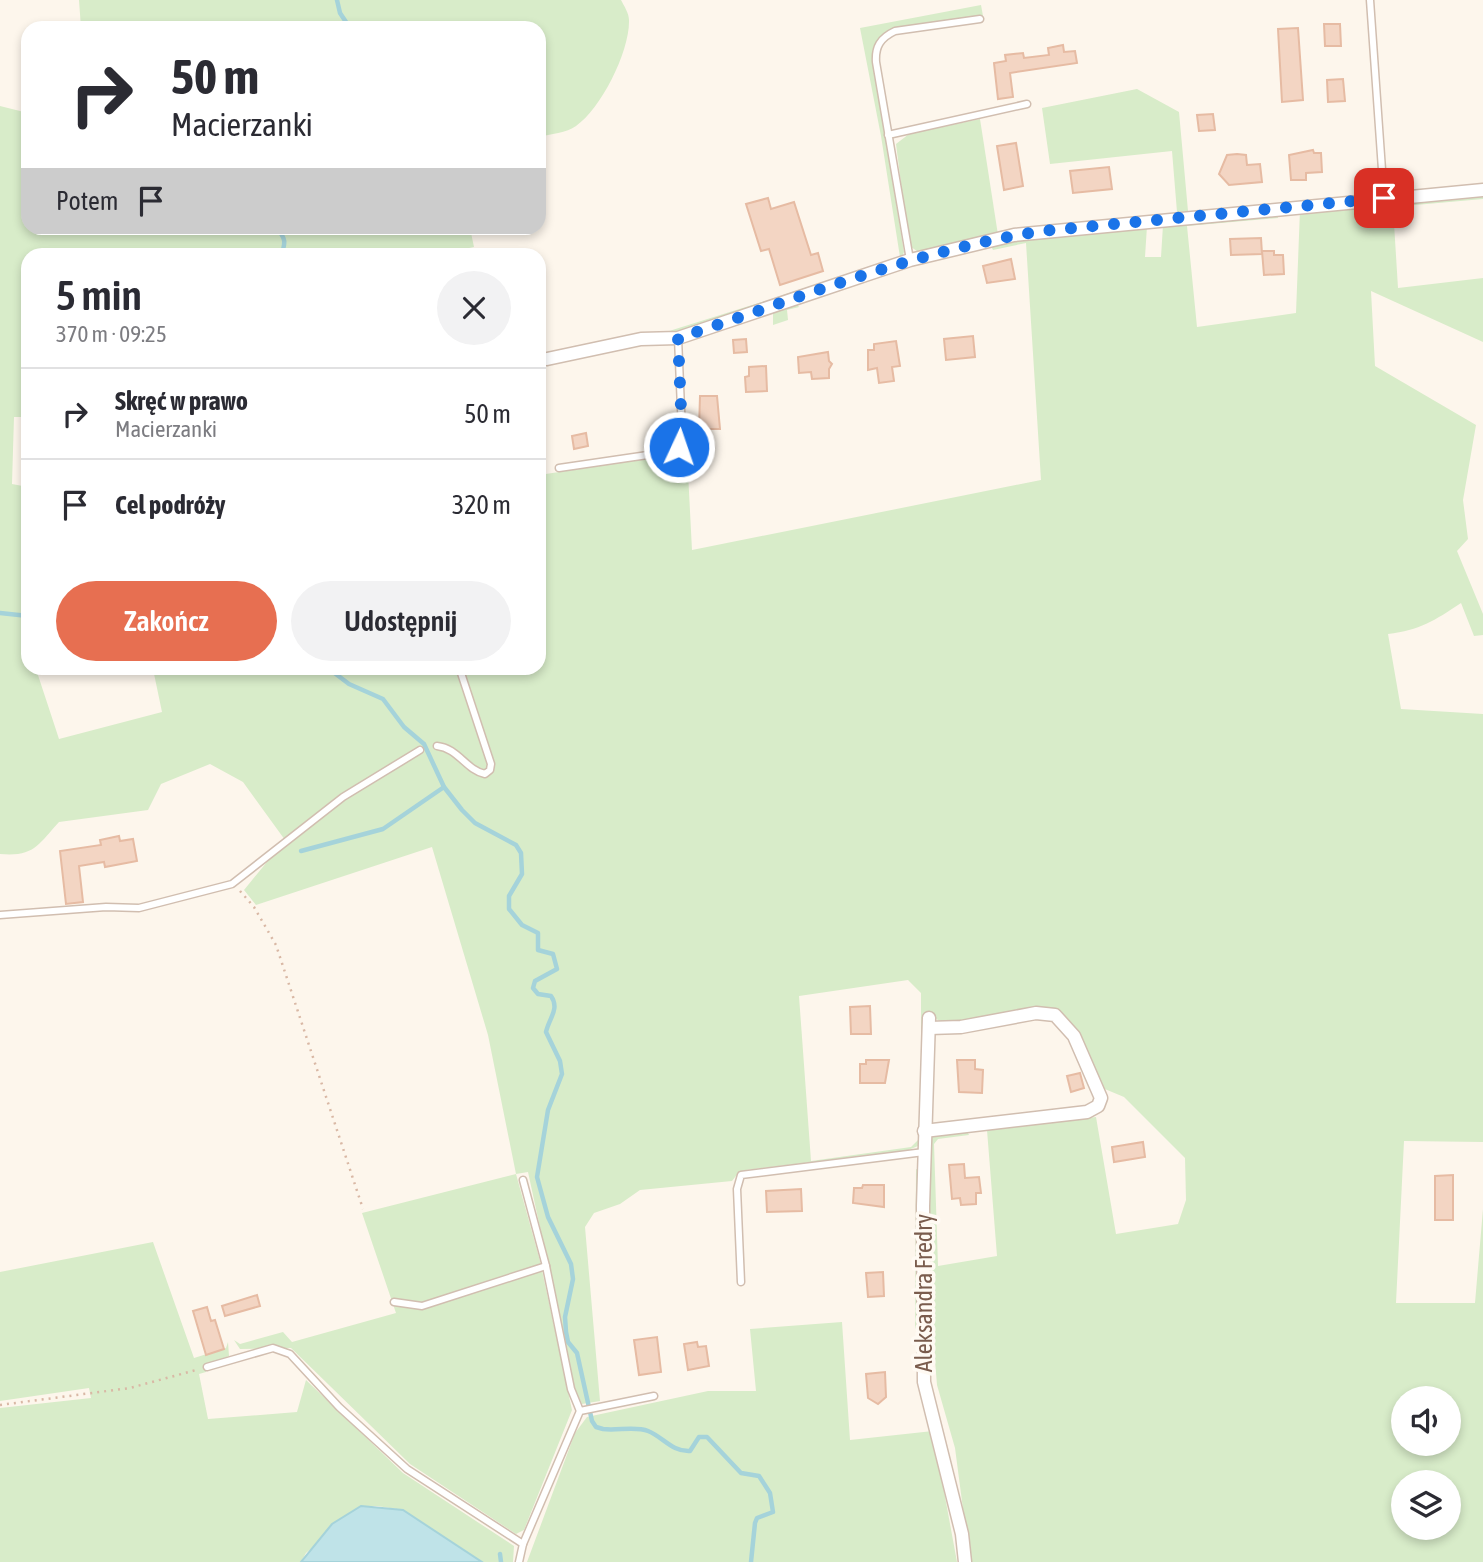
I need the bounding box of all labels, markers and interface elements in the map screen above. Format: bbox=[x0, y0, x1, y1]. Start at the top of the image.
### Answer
text: 50 m bbox=[171, 48, 259, 104]
icon: right bbox=[56, 49, 147, 140]
text: Macierzanki bbox=[171, 106, 313, 143]
pin bbox=[1354, 168, 1414, 228]
icon: arrive bbox=[1365, 179, 1403, 217]
icon: arrive bbox=[132, 182, 170, 220]
text: Potem bbox=[56, 186, 118, 216]
text: 5 min bbox=[56, 271, 142, 319]
button: close bbox=[437, 271, 511, 345]
text: 370 m · 09:25 bbox=[56, 321, 167, 347]
text: Skręć w prawo bbox=[115, 386, 248, 416]
icon: right bbox=[56, 395, 94, 433]
text: 50 m bbox=[464, 399, 511, 429]
position arrow bbox=[642, 410, 716, 484]
text: Macierzanki bbox=[115, 416, 217, 442]
icon: arrive bbox=[56, 486, 94, 524]
text: Cel podróży bbox=[115, 490, 226, 520]
text: 320 m bbox=[452, 490, 511, 520]
button: Zakończ bbox=[56, 581, 277, 661]
button: Udostępnij bbox=[291, 581, 511, 661]
street label: Aleksandra Fredry bbox=[910, 1214, 937, 1372]
map controls bbox=[1391, 1386, 1461, 1540]
button: sound bbox=[1391, 1386, 1461, 1456]
button: layers bbox=[1391, 1470, 1461, 1540]

